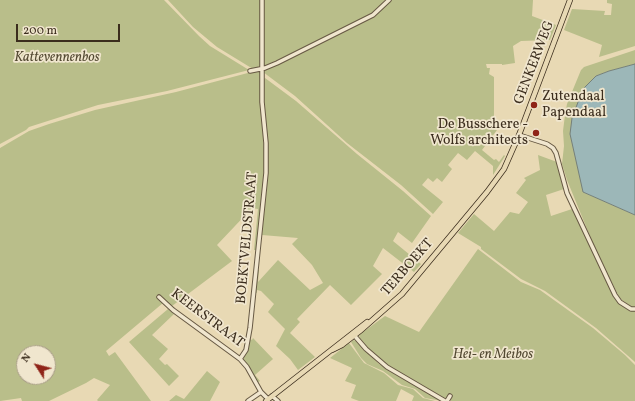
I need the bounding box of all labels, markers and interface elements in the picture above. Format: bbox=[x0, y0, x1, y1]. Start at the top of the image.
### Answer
scale bar bbox=[18, 16, 122, 42]
street label: GENKERWEG bbox=[511, 19, 559, 107]
text: 200 m bbox=[23, 23, 57, 39]
park label: Kattevennenbos bbox=[14, 50, 100, 66]
place label: Zutendaal Papendaal bbox=[542, 89, 606, 122]
marker: Zutendaal Papendaal bbox=[529, 100, 539, 110]
place label: De Busschere - Wolfs architects bbox=[430, 117, 528, 150]
marker: De Busschere - Wolfs architects bbox=[531, 128, 541, 138]
street label: BOEKTVELDSTRAAT bbox=[234, 171, 262, 305]
street label: TERBOEKT bbox=[378, 236, 438, 300]
street label: KEERSTRAAT bbox=[167, 286, 247, 352]
north arrow bbox=[16, 345, 56, 385]
park label: Hei- en Meibos bbox=[453, 347, 533, 363]
text: N bbox=[18, 351, 35, 366]

